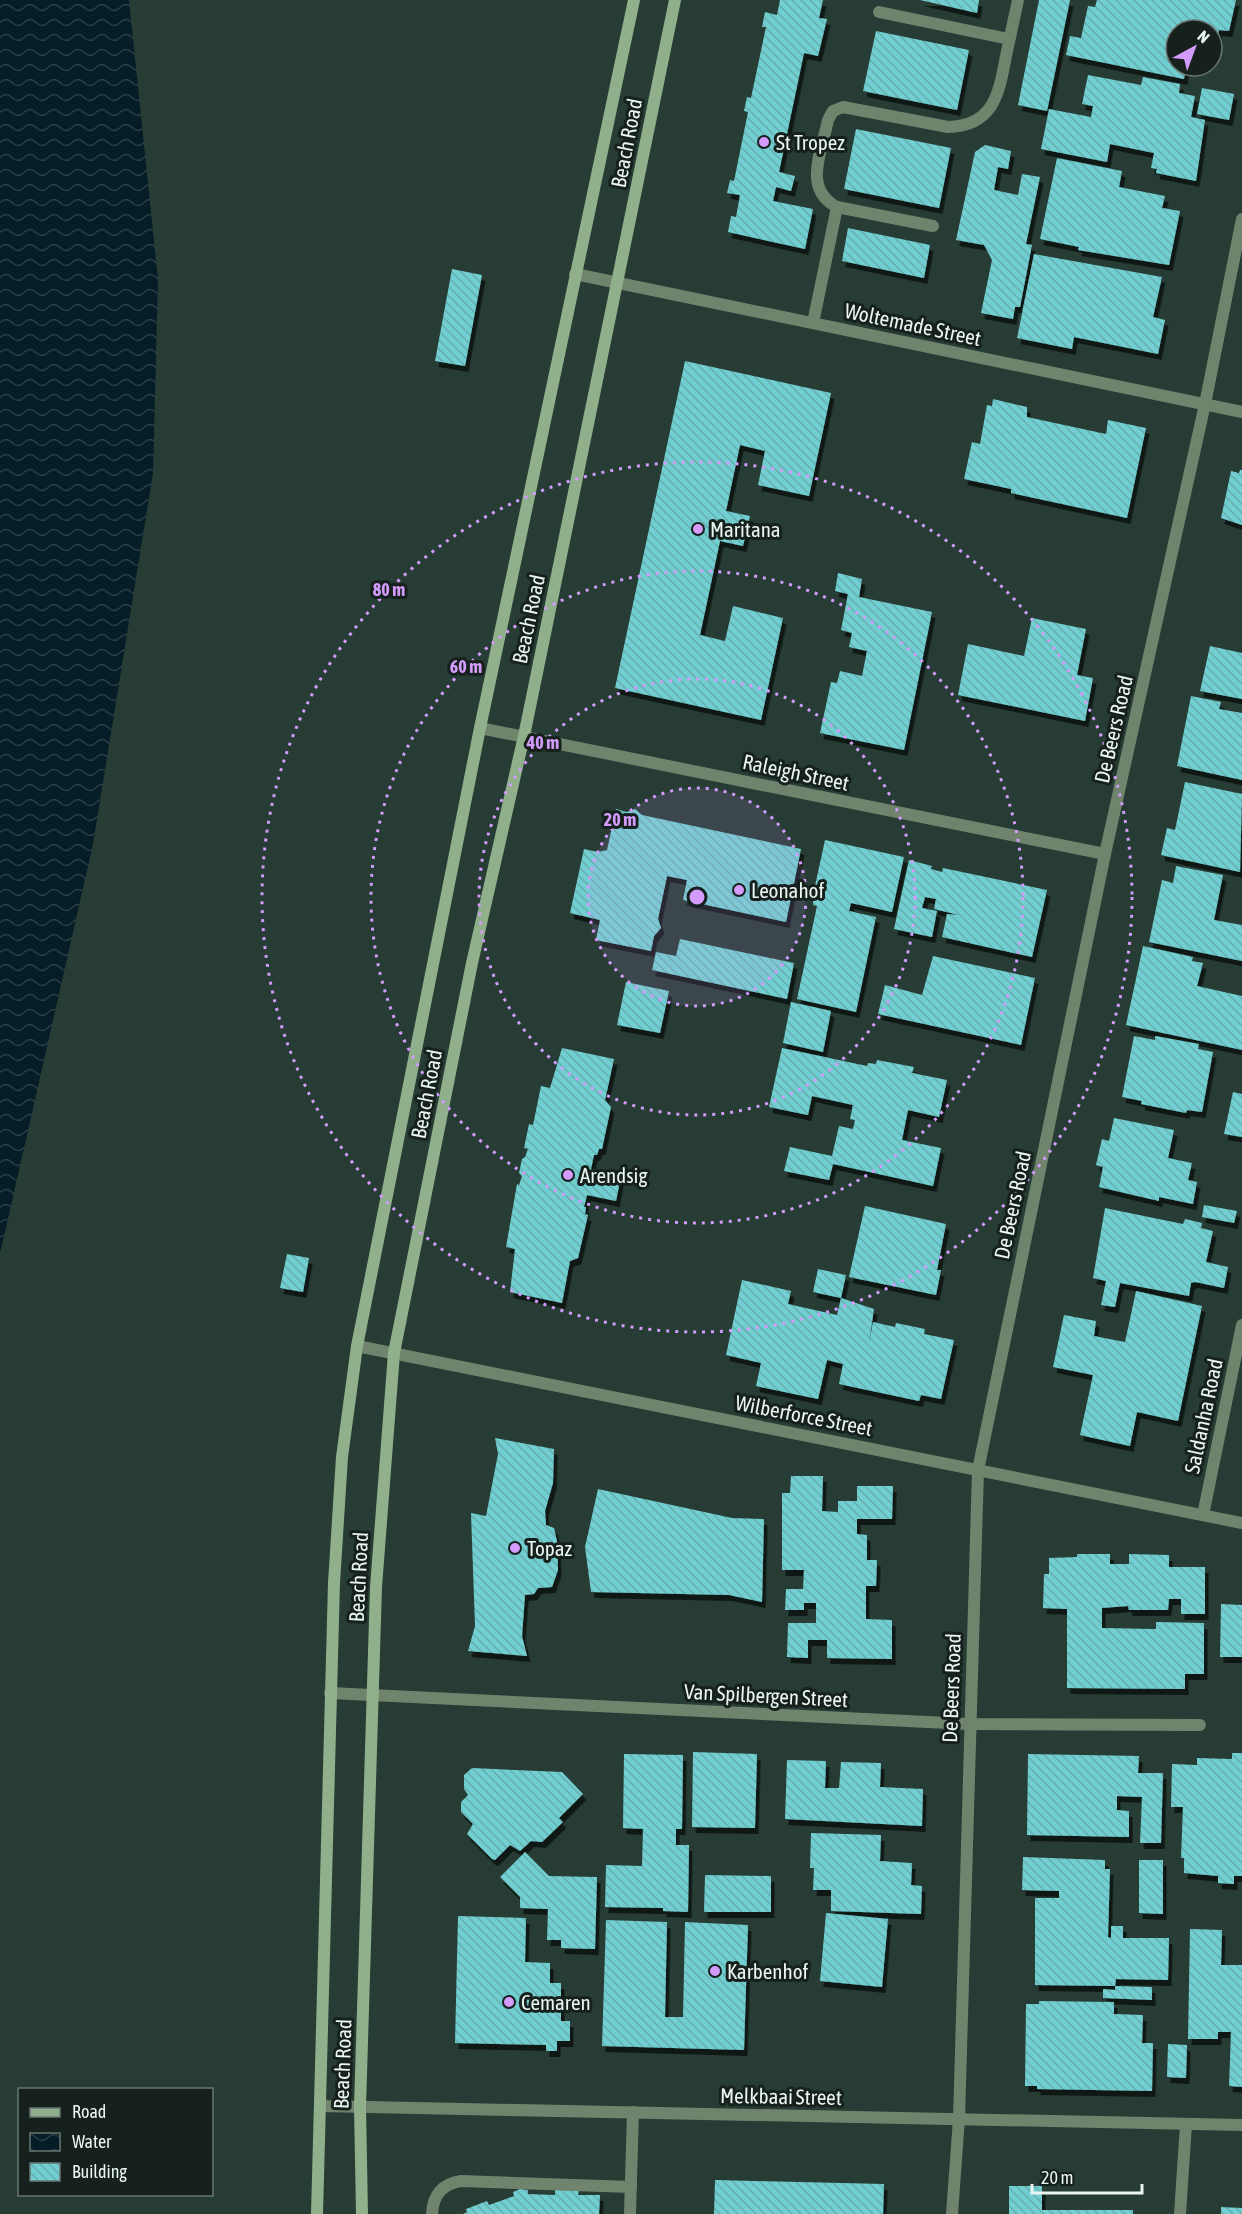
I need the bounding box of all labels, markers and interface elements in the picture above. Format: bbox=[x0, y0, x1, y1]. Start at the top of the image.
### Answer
north arrow bbox=[1164, 18, 1224, 78]
text: N bbox=[1194, 27, 1213, 47]
street label: Beach Road bbox=[606, 96, 646, 190]
place label: St Tropez bbox=[776, 130, 845, 154]
marker: St Tropez bbox=[757, 135, 771, 149]
street label: Woltemade Street bbox=[843, 298, 983, 350]
place label: Maritana bbox=[710, 517, 781, 541]
marker: Maritana bbox=[691, 522, 705, 536]
street label: Beach Road bbox=[507, 572, 549, 666]
text: 80 m bbox=[373, 579, 405, 600]
text: 60 m bbox=[450, 656, 482, 677]
street label: De Beers Road bbox=[1089, 673, 1137, 785]
text: 40 m bbox=[526, 732, 559, 753]
street label: Raleigh Street bbox=[741, 749, 851, 795]
text: 20 m bbox=[604, 809, 636, 830]
place label: Leonahof bbox=[751, 878, 824, 902]
marker: Leonahof bbox=[732, 883, 746, 897]
centre of rings bbox=[687, 887, 707, 907]
street label: Beach Road bbox=[406, 1047, 446, 1141]
street label: De Beers Road bbox=[989, 1149, 1035, 1261]
place label: Arendsig bbox=[580, 1163, 647, 1187]
marker: Arendsig bbox=[561, 1168, 575, 1182]
street label: Saldanha Road bbox=[1179, 1356, 1227, 1476]
street label: Wilberforce Street bbox=[733, 1390, 875, 1440]
street label: Beach Road bbox=[344, 1531, 372, 1623]
place label: Topaz bbox=[527, 1536, 573, 1560]
marker: Topaz bbox=[508, 1541, 522, 1555]
street label: De Beers Road bbox=[937, 1633, 965, 1743]
street label: Van Spilbergen Street bbox=[683, 1679, 849, 1711]
place label: Karbenhof bbox=[727, 1959, 809, 1983]
marker: Karbenhof bbox=[708, 1964, 722, 1978]
place label: Cemaren bbox=[521, 1990, 591, 2014]
marker: Cemaren bbox=[502, 1995, 516, 2009]
street label: Beach Road bbox=[328, 2019, 356, 2109]
street label: Melkbaai Street bbox=[720, 2083, 842, 2109]
legend bbox=[18, 2088, 213, 2196]
text: Road bbox=[72, 2101, 106, 2122]
text: Water bbox=[72, 2131, 112, 2152]
scale bar bbox=[1032, 2157, 1142, 2195]
text: Building bbox=[72, 2161, 127, 2182]
text: 20 m bbox=[1041, 2167, 1073, 2188]

